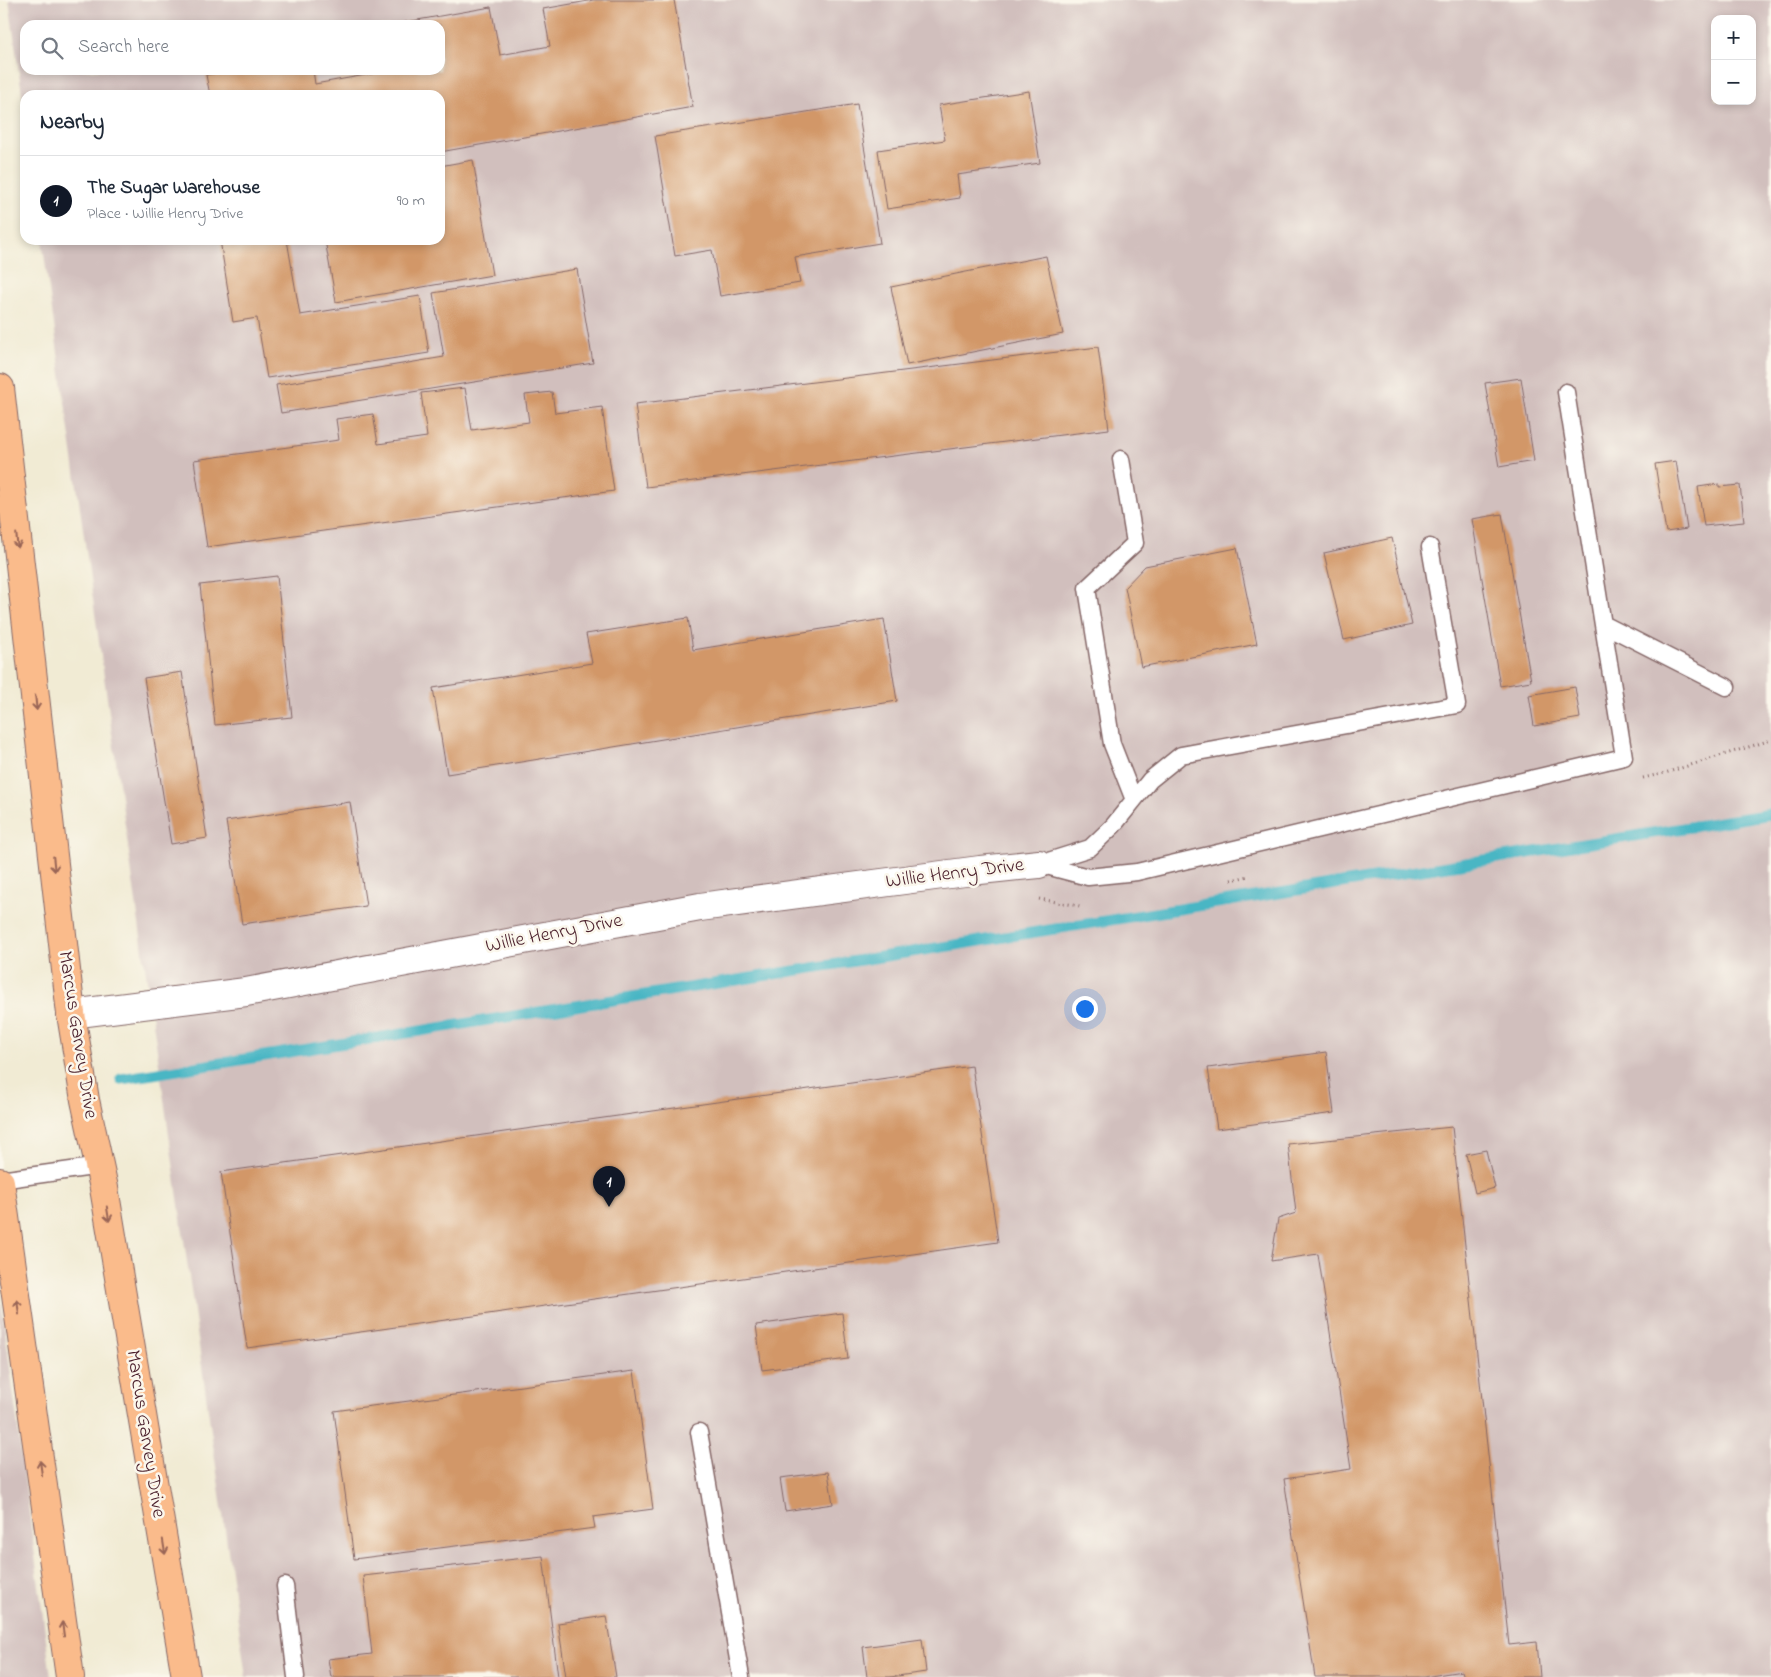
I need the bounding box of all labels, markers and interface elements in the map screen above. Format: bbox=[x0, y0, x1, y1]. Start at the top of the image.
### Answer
map controls bbox=[1711, 15, 1756, 105]
button: + bbox=[1711, 15, 1756, 60]
search box bbox=[20, 20, 445, 75]
icon: search bbox=[38, 34, 66, 62]
text: Search here bbox=[78, 34, 169, 61]
button: − bbox=[1711, 60, 1756, 105]
text: Nearby bbox=[40, 108, 104, 138]
text: The Sugar Warehouse bbox=[87, 175, 260, 202]
text: 1 bbox=[53, 189, 59, 213]
text: 90 m bbox=[397, 189, 425, 213]
text: Place · Willie Henry Drive bbox=[87, 202, 243, 226]
one-way arrow bbox=[12, 533, 22, 549]
one-way arrow bbox=[31, 694, 41, 710]
street label: Willie Henry Drive bbox=[884, 851, 1026, 897]
one-way arrow bbox=[49, 856, 59, 872]
street label: Willie Henry Drive bbox=[483, 907, 625, 961]
street label: Marcus Garvey Drive bbox=[49, 949, 105, 1121]
your location bbox=[1072, 996, 1098, 1022]
pin: 1 bbox=[593, 1166, 625, 1207]
one-way arrow bbox=[104, 1206, 114, 1222]
one-way arrow bbox=[13, 1299, 23, 1315]
street label: Marcus Garvey Drive bbox=[117, 1348, 173, 1520]
one-way arrow bbox=[35, 1460, 45, 1476]
one-way arrow bbox=[159, 1539, 169, 1555]
one-way arrow bbox=[58, 1621, 68, 1637]

